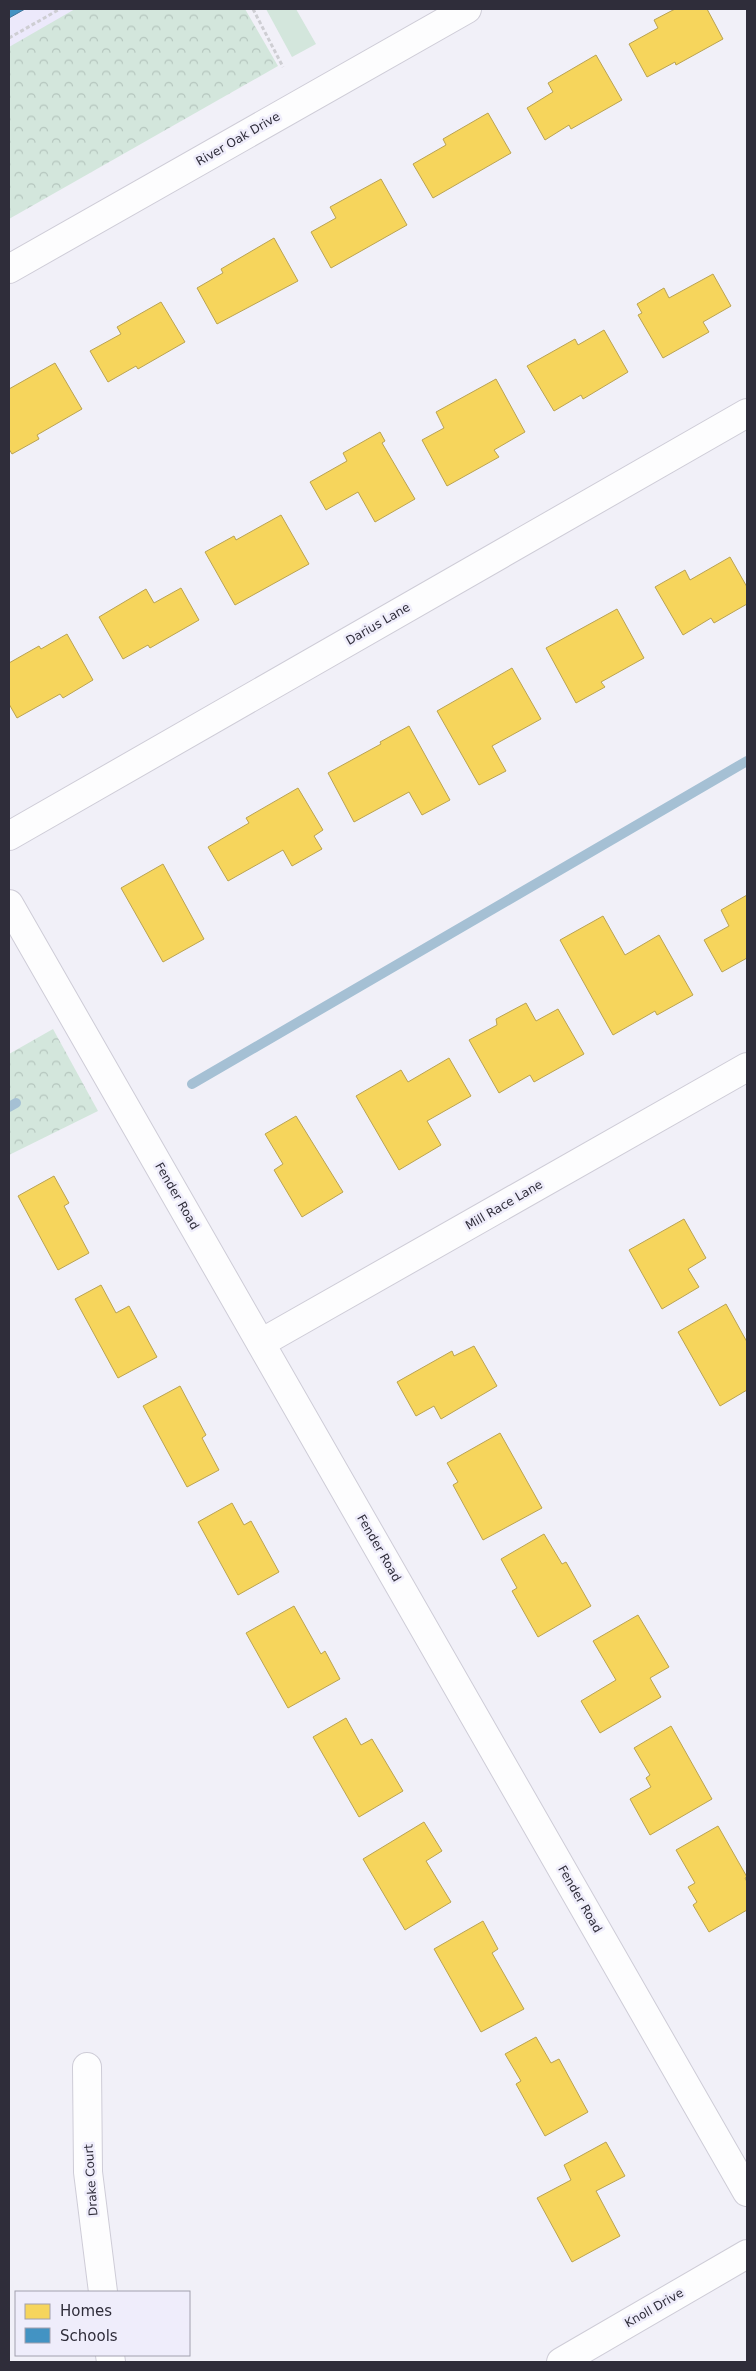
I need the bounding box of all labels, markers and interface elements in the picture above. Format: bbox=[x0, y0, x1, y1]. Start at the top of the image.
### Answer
street label: River Oak Drive bbox=[194, 109, 282, 169]
street label: Darius Lane bbox=[344, 600, 412, 648]
street label: Fender Road bbox=[152, 1160, 202, 1232]
street label: Mill Race Lane bbox=[463, 1177, 545, 1233]
street label: Fender Road bbox=[354, 1512, 404, 1584]
street label: Fender Road bbox=[555, 1863, 605, 1935]
street label: Drake Court bbox=[81, 2143, 101, 2217]
street label: Knoll Drive bbox=[622, 2286, 686, 2330]
legend bbox=[15, 2291, 190, 2356]
text: Homes bbox=[60, 2302, 112, 2320]
text: Schools bbox=[60, 2327, 118, 2345]

